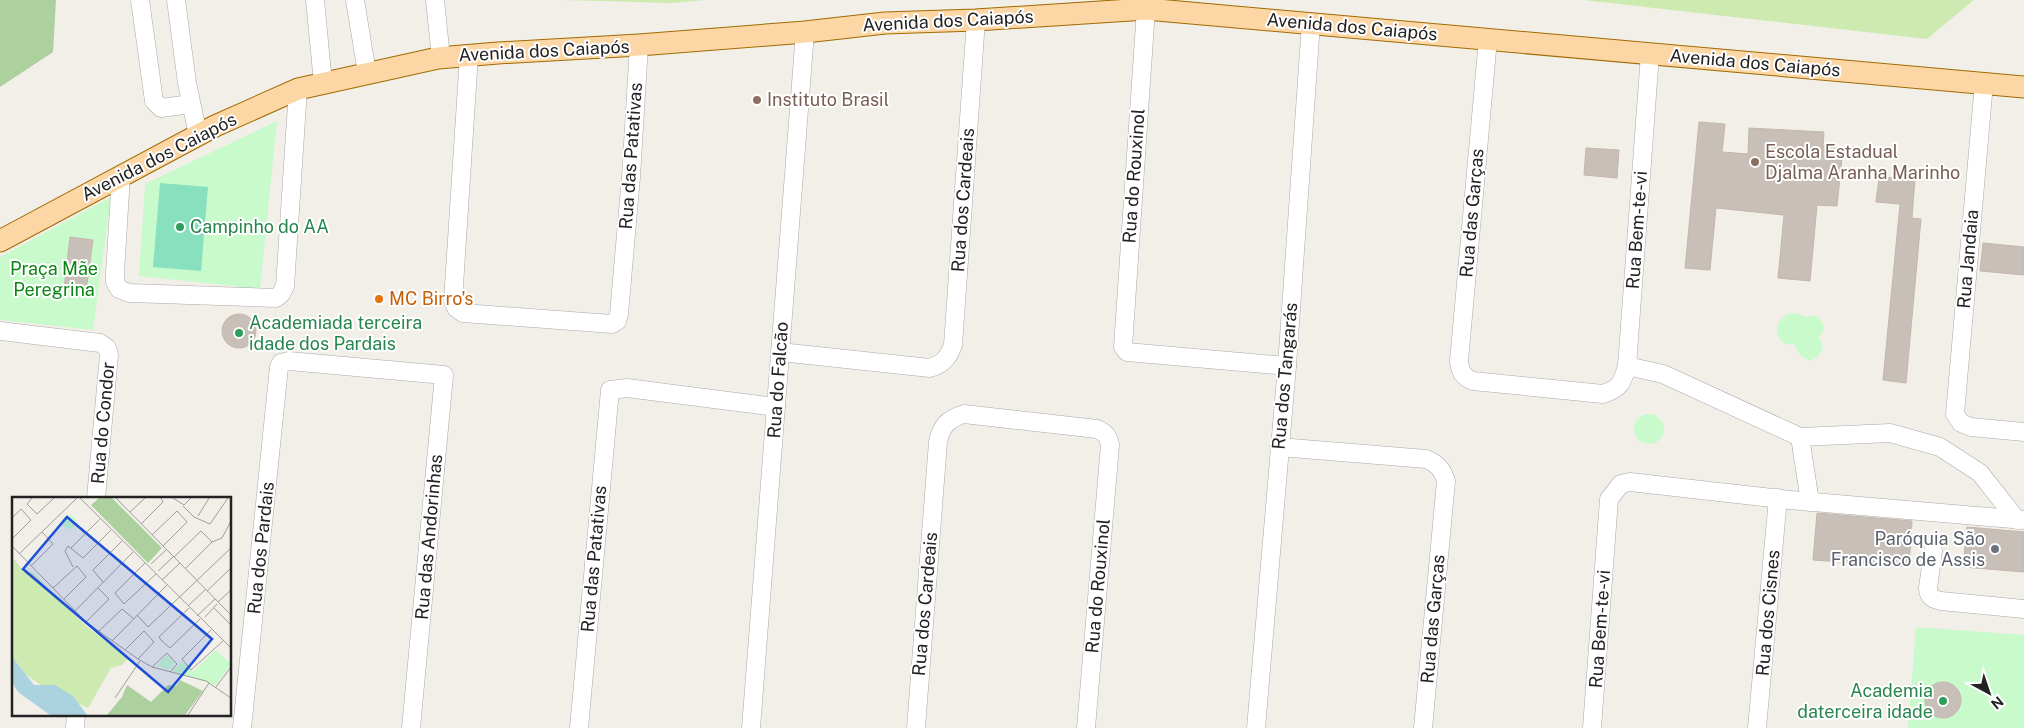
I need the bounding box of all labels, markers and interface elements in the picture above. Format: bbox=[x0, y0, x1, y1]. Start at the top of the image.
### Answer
street label: Avenida dos Caiapós bbox=[862, 6, 1034, 35]
street label: Avenida dos Caiapós bbox=[1266, 9, 1438, 44]
street label: Avenida dos Caiapós bbox=[458, 36, 630, 65]
street label: Avenida dos Caiapós bbox=[1669, 45, 1841, 80]
street label: Rua das Patativas bbox=[615, 82, 646, 230]
place label: Instituto Brasil bbox=[767, 89, 889, 110]
marker: Instituto Brasil bbox=[751, 94, 763, 106]
street label: Avenida dos Caiapós bbox=[78, 108, 240, 205]
street label: Rua do Rouxinol bbox=[1118, 108, 1149, 244]
street label: Rua dos Cardeais bbox=[947, 127, 978, 273]
place label: Escola Estadual Djalma Aranha Marinho bbox=[1765, 141, 1960, 183]
street label: Rua das Garças bbox=[1455, 148, 1488, 278]
marker: Escola Estadual Djalma Aranha Marinho bbox=[1749, 156, 1761, 168]
street label: Rua Bem-te-vi bbox=[1622, 170, 1651, 290]
street label: Rua Jandaia bbox=[1953, 209, 1982, 309]
place label: Campinho do AA bbox=[190, 216, 329, 237]
marker: Campinho do AA bbox=[174, 221, 186, 233]
park label: Praça Mãe Peregrina bbox=[10, 258, 98, 300]
place label: MC Birro's bbox=[389, 288, 473, 309]
marker: MC Birro's bbox=[373, 293, 385, 305]
street label: Rua dos Tangarás bbox=[1268, 302, 1301, 450]
place label: Academiada terceira idade dos Pardais bbox=[249, 312, 422, 354]
street label: Rua do Falcão bbox=[763, 321, 792, 439]
marker: Academiada terceira idade dos Pardais bbox=[233, 327, 245, 339]
street label: Rua do Condor bbox=[87, 361, 118, 485]
street label: Rua das Andorinhas bbox=[411, 453, 446, 621]
street label: Rua dos Pardais bbox=[243, 481, 278, 615]
street label: Rua das Patativas bbox=[577, 485, 610, 633]
inset map bbox=[12, 497, 231, 716]
street label: Rua do Rouxinol bbox=[1081, 518, 1114, 654]
place label: Paróquia São Francisco de Assis bbox=[1831, 528, 1985, 570]
street label: Rua dos Cardeais bbox=[908, 531, 941, 677]
marker: Paróquia São Francisco de Assis bbox=[1989, 543, 2001, 555]
street label: Rua dos Cisnes bbox=[1752, 549, 1783, 677]
street label: Rua das Garças bbox=[1416, 554, 1449, 684]
street label: Rua Bem-te-vi bbox=[1585, 569, 1614, 689]
north arrow bbox=[1964, 668, 2014, 718]
place label: Academia daterceira idade bbox=[1797, 680, 1933, 722]
text: N bbox=[1988, 693, 2007, 713]
marker: Academia daterceira idade bbox=[1937, 695, 1949, 707]

